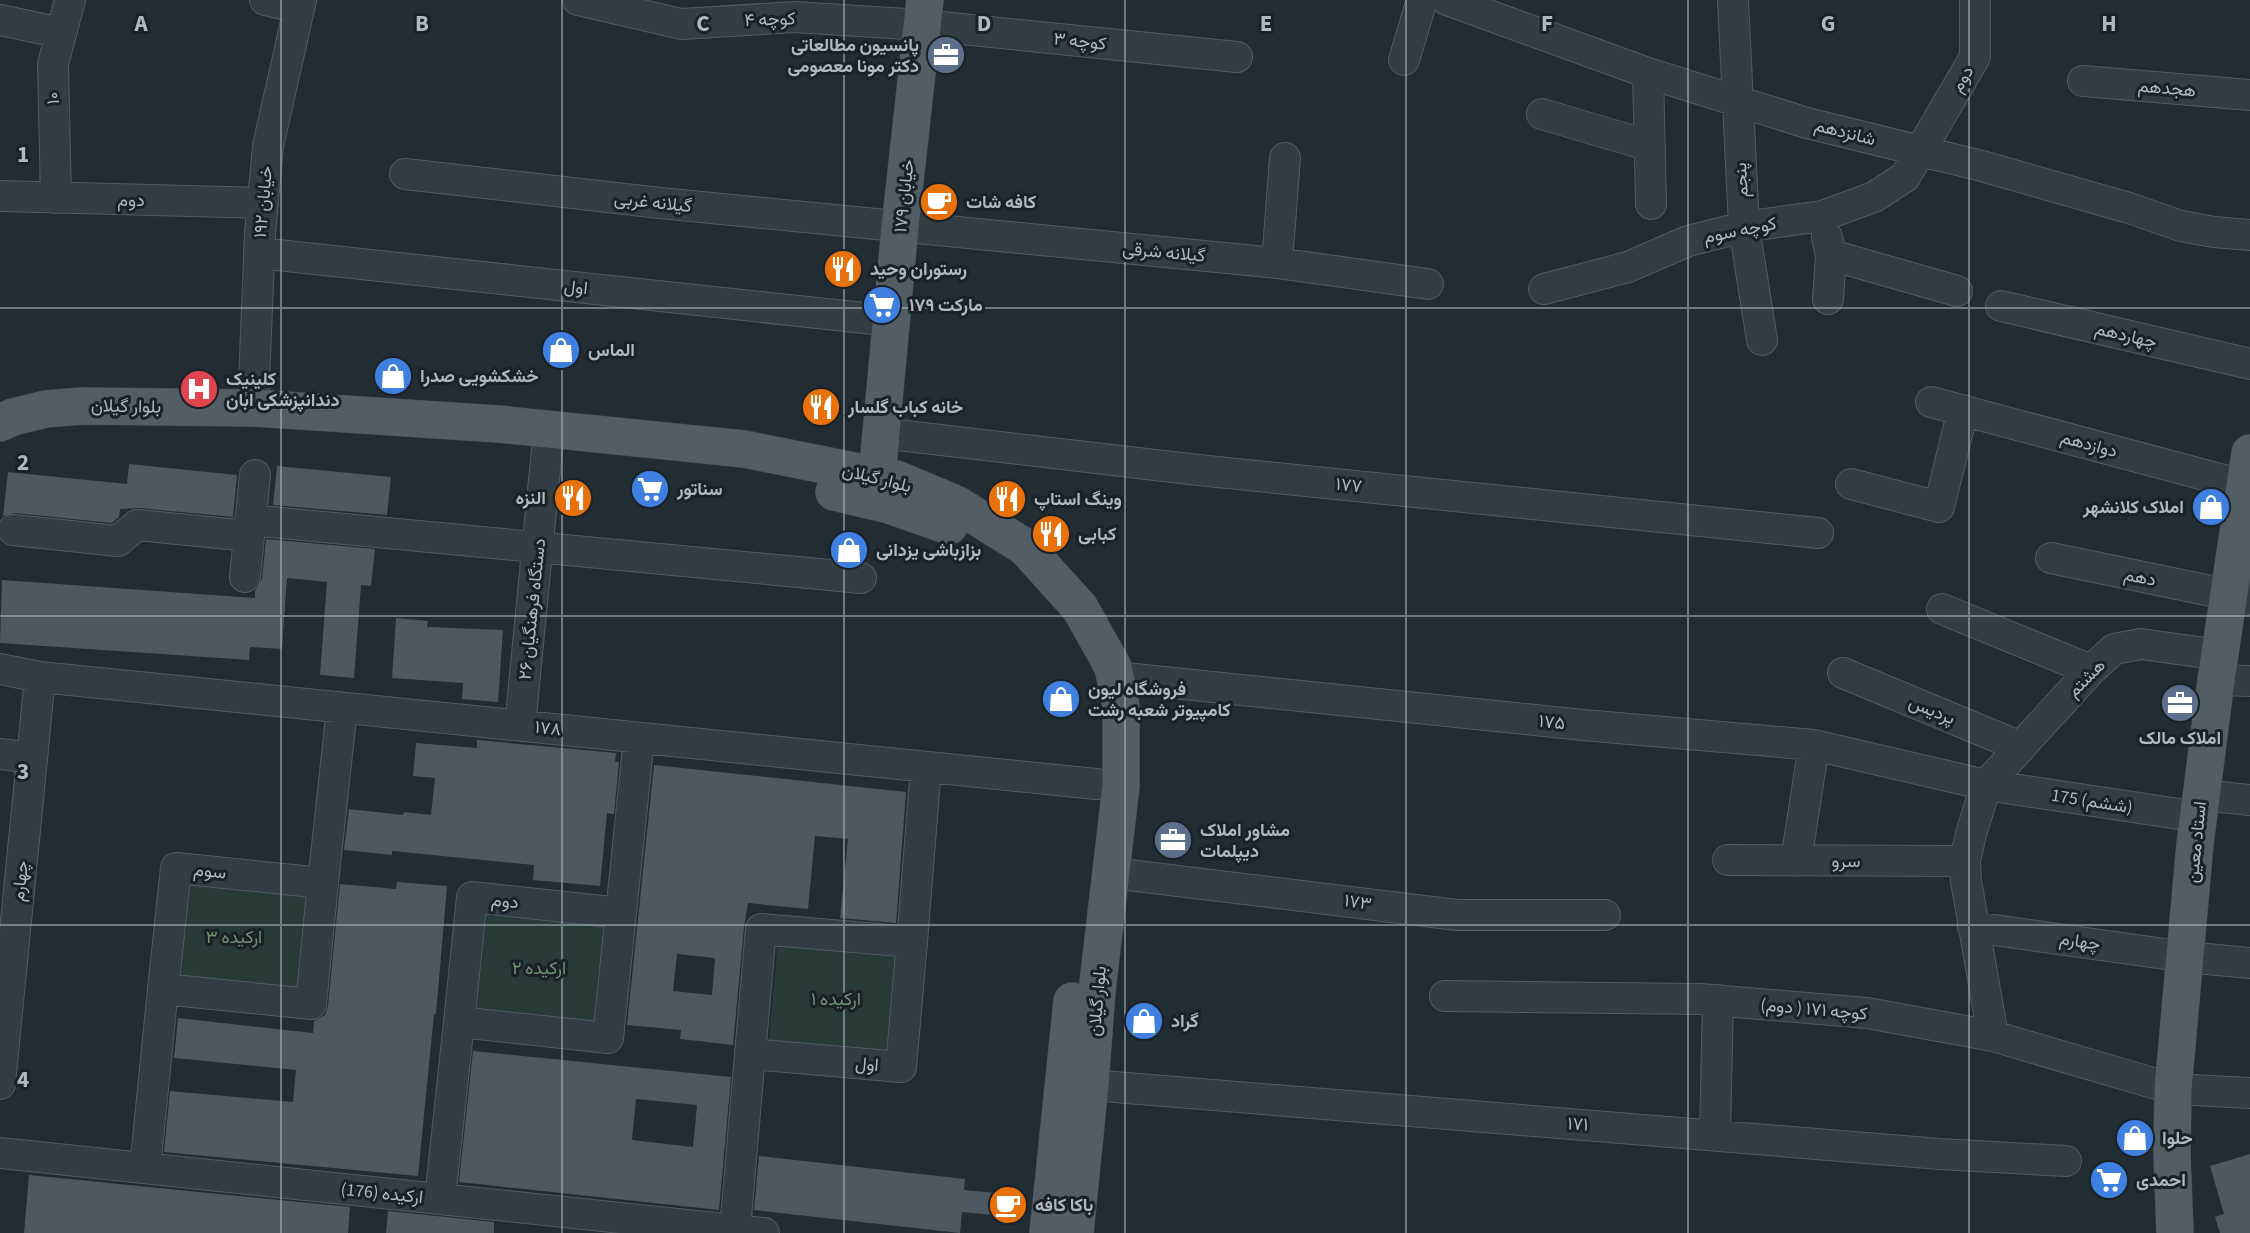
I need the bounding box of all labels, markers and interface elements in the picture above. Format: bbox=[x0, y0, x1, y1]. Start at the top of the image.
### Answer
street label: کوچه ۴ bbox=[744, 6, 796, 33]
text: A bbox=[133, 7, 148, 40]
text: B bbox=[415, 7, 429, 40]
text: C bbox=[696, 7, 710, 40]
text: D bbox=[977, 7, 991, 40]
text: E bbox=[1260, 7, 1272, 40]
text: F bbox=[1541, 7, 1553, 40]
text: G bbox=[1821, 7, 1835, 40]
text: H bbox=[2101, 7, 2117, 40]
street label: کوچه ۳ bbox=[1052, 26, 1108, 57]
place label: پانسیون مطالعاتی دکتر مونا معصومی bbox=[787, 33, 919, 79]
office icon: پانسیون مطالعاتی دکتر مونا معصومی bbox=[925, 34, 967, 76]
street label: دوم bbox=[1945, 61, 1980, 97]
street label: هجدهم bbox=[2137, 74, 2197, 103]
street label: ۱۰ bbox=[41, 92, 66, 104]
street label: شانزدهم bbox=[1812, 113, 1878, 152]
text: 1 bbox=[17, 138, 29, 171]
street label: خیابان ۱۷۹ bbox=[888, 158, 921, 234]
street label: پنجم bbox=[1728, 162, 1755, 198]
street label: خیابان ۱۹۲ bbox=[248, 165, 279, 239]
cafe icon: کافه شات bbox=[918, 181, 960, 223]
street label: گیلانه غربی bbox=[613, 186, 693, 219]
street label: دوم bbox=[117, 188, 145, 213]
place label: کافه شات bbox=[966, 190, 1036, 215]
street label: کوچه سوم bbox=[1701, 211, 1779, 250]
street label: گیلانه شرقی bbox=[1121, 236, 1207, 269]
restaurant icon: رستوران وحید bbox=[822, 248, 864, 290]
place label: رستوران وحید bbox=[870, 257, 967, 282]
street label: اول bbox=[563, 274, 589, 301]
supermarket icon: ۱۷۹ مارکت bbox=[861, 284, 903, 326]
place label: ۱۷۹ مارکت bbox=[909, 293, 983, 318]
street label: چهاردهم bbox=[2092, 316, 2159, 355]
shop icon: الماس bbox=[540, 329, 582, 371]
place label: الماس bbox=[588, 338, 635, 363]
shop icon: خشکشویی صدرا bbox=[372, 355, 414, 397]
place label: خشکشویی صدرا bbox=[420, 364, 539, 389]
place label: کلینیک دندانپزشکی ابان bbox=[226, 367, 340, 413]
hospital icon: کلینیک دندانپزشکی ابان bbox=[178, 368, 220, 410]
restaurant icon: خانه کباب گلسار bbox=[800, 386, 842, 428]
street label: بلوار گیلان bbox=[91, 393, 161, 420]
place label: خانه کباب گلسار bbox=[847, 395, 963, 420]
street label: دوازدهم bbox=[2058, 425, 2120, 464]
text: 2 bbox=[17, 446, 29, 479]
street label: بلوار گیلان bbox=[840, 458, 914, 499]
supermarket icon: سناتور bbox=[629, 468, 671, 510]
street label: ۱۷۷ bbox=[1335, 472, 1363, 499]
restaurant icon: النزه bbox=[552, 477, 594, 519]
place label: سناتور bbox=[676, 477, 723, 502]
restaurant icon: وینگ استاپ bbox=[986, 478, 1028, 520]
place label: النزه bbox=[515, 486, 546, 511]
shop icon: املاک کلانشهر bbox=[2190, 486, 2232, 528]
place label: وینگ استاپ bbox=[1034, 487, 1122, 512]
place label: املاک کلانشهر bbox=[2082, 495, 2184, 520]
restaurant icon: کبابی bbox=[1030, 513, 1072, 555]
place label: کبابی bbox=[1078, 522, 1116, 547]
shop icon: بزازباشی یزدانی bbox=[828, 529, 870, 571]
street label: ۲۶ دستگاه فرهنگیان bbox=[513, 537, 552, 681]
place label: بزازباشی یزدانی bbox=[876, 538, 981, 563]
street label: دهم bbox=[2122, 562, 2158, 593]
street label: هشتم bbox=[2061, 653, 2111, 703]
place label: فروشگاه لیون کامپیوتر شعبه رشت bbox=[1088, 677, 1231, 723]
shop icon: فروشگاه لیون کامپیوتر شعبه رشت bbox=[1040, 678, 1082, 720]
office icon: املاک مالک bbox=[2159, 682, 2201, 724]
street label: پردیس bbox=[1905, 690, 1959, 731]
street label: ۱۷۵ bbox=[1538, 709, 1566, 736]
street label: ۱۷۸ bbox=[534, 715, 562, 742]
place label: املاک مالک bbox=[2139, 726, 2221, 751]
text: 3 bbox=[17, 755, 29, 788]
street label: 175 (ششم) bbox=[2049, 783, 2134, 820]
street label: استاد معین bbox=[2180, 800, 2213, 884]
place label: مشاور املاک دیپلمات bbox=[1200, 818, 1290, 864]
office icon: مشاور املاک دیپلمات bbox=[1152, 819, 1194, 861]
street label: سرو bbox=[1832, 849, 1860, 874]
street label: سوم bbox=[192, 857, 228, 886]
street label: چهارم bbox=[6, 859, 35, 903]
street label: دوم bbox=[490, 888, 520, 915]
street label: ۱۷۳ bbox=[1342, 888, 1373, 917]
park label: ارکیده ۳ bbox=[206, 925, 262, 950]
street label: چهارم bbox=[2058, 926, 2102, 957]
park label: ارکیده ۲ bbox=[512, 956, 566, 981]
street label: بلوار گیلان bbox=[1082, 965, 1113, 1037]
park label: ارکیده ۱ bbox=[811, 987, 861, 1012]
street label: کوچه ۱۷۱ ( دوم) bbox=[1759, 992, 1869, 1027]
shop icon: گراد bbox=[1123, 1000, 1165, 1042]
place label: گراد bbox=[1171, 1009, 1199, 1034]
street label: اول bbox=[854, 1051, 880, 1078]
text: 4 bbox=[17, 1063, 29, 1096]
street label: ۱۷۱ bbox=[1567, 1111, 1589, 1138]
shop icon: حلوا bbox=[2114, 1117, 2156, 1159]
place label: حلوا bbox=[2162, 1126, 2193, 1151]
supermarket icon: احمدی bbox=[2088, 1159, 2130, 1201]
place label: احمدی bbox=[2136, 1168, 2186, 1193]
street label: ارکیده (176) bbox=[340, 1177, 424, 1210]
cafe icon: باکا کافه bbox=[987, 1184, 1029, 1226]
place label: باکا کافه bbox=[1035, 1193, 1093, 1218]

